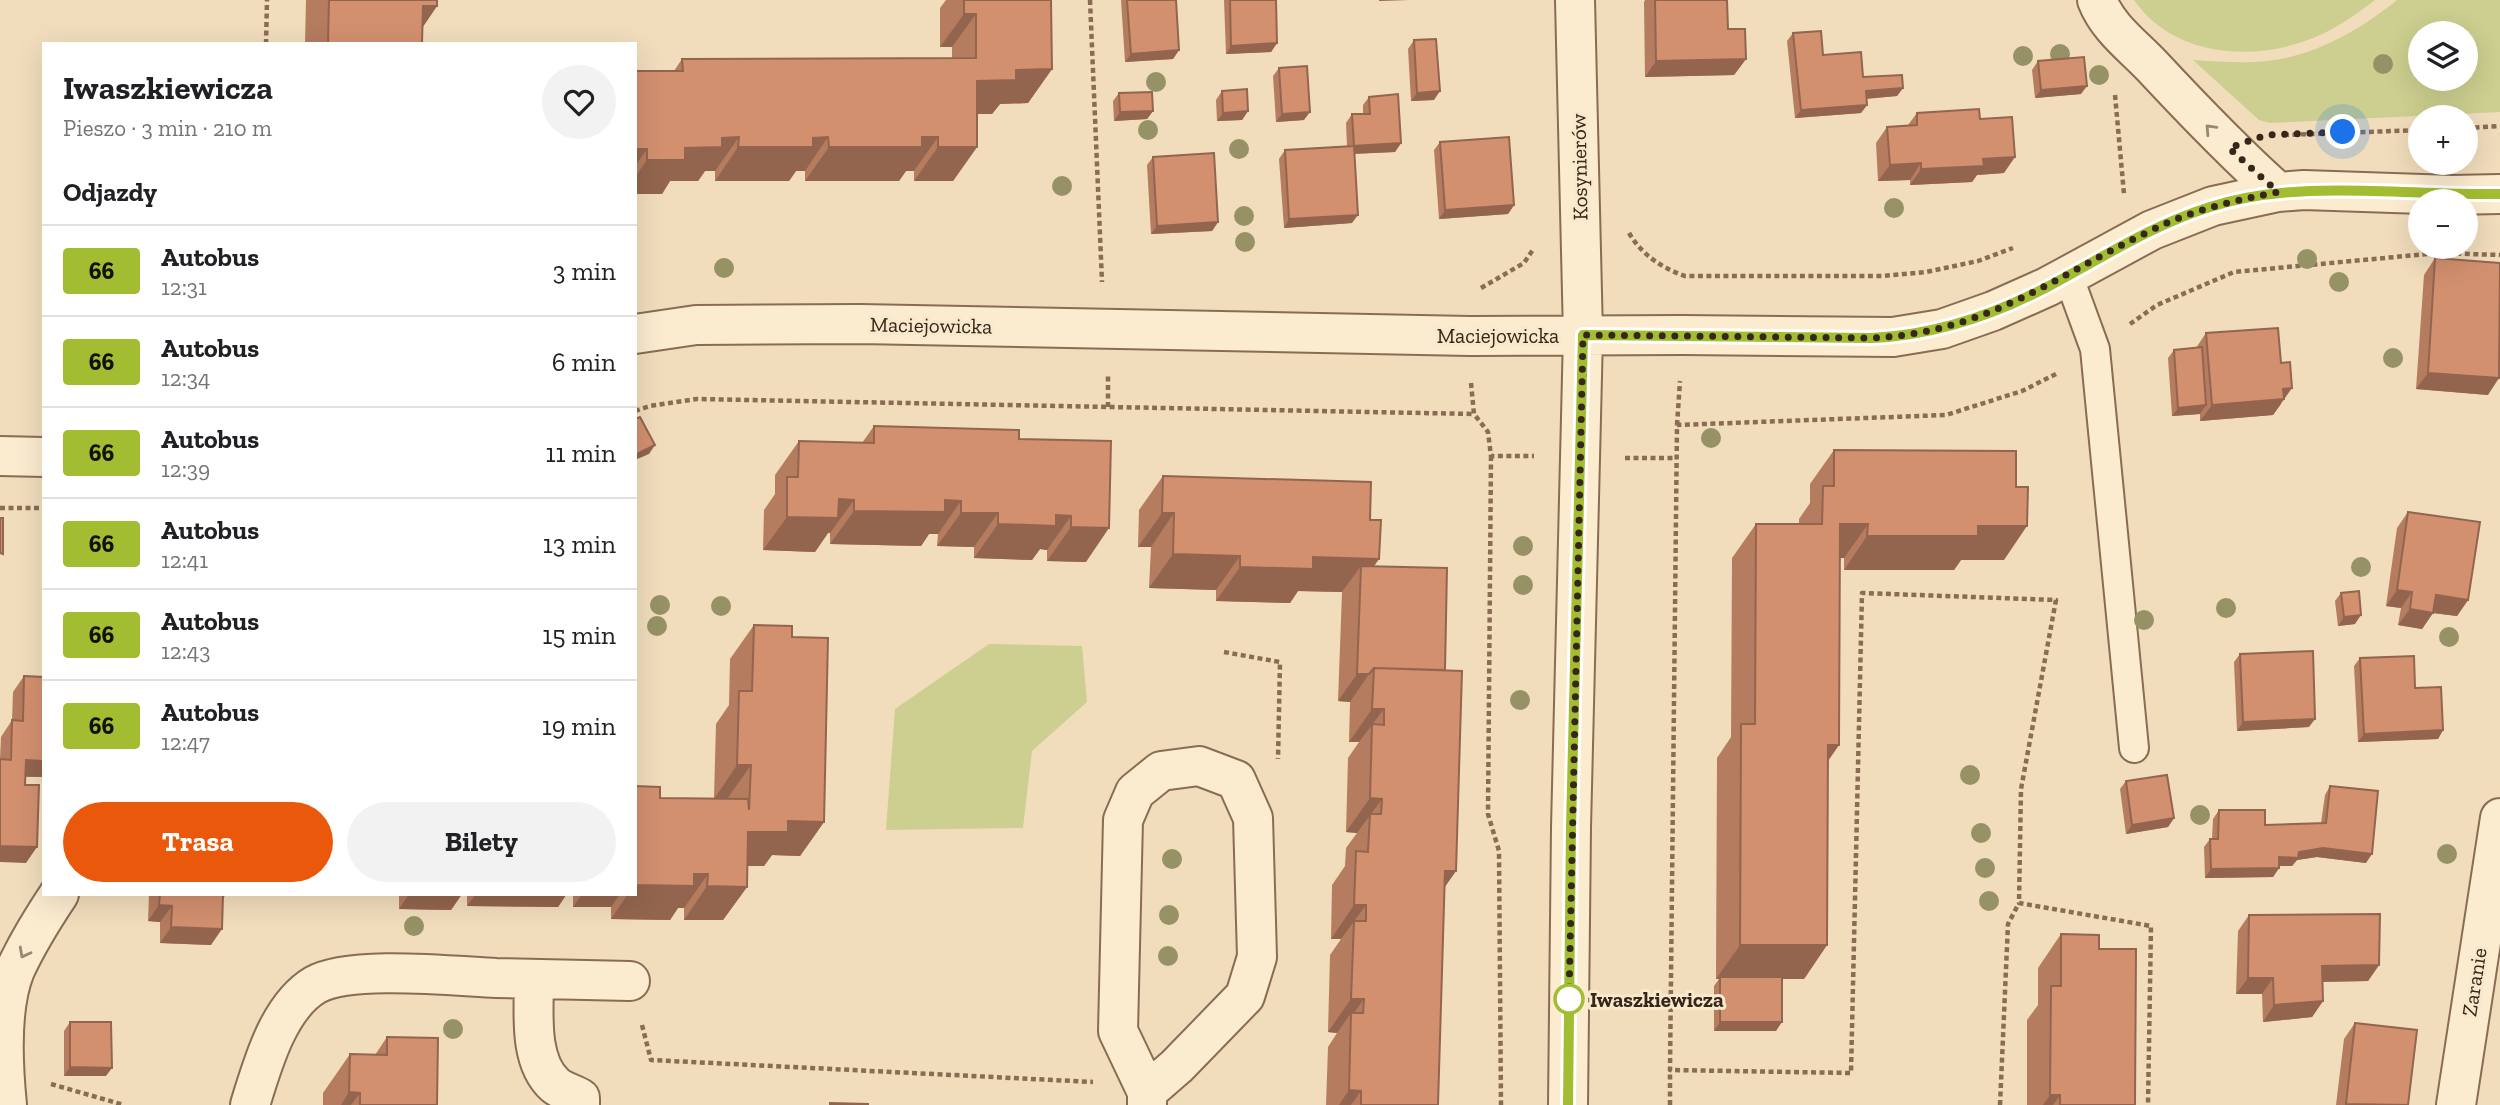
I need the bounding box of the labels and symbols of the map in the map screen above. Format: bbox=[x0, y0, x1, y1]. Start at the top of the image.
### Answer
street label: Kosynierów bbox=[1566, 113, 1592, 221]
your location bbox=[2325, 114, 2360, 149]
one-way arrow bbox=[2206, 124, 2219, 137]
street label: Maciejowicka bbox=[870, 311, 992, 340]
street label: Maciejowicka bbox=[1437, 323, 1559, 349]
one-way arrow bbox=[19, 946, 33, 958]
street label: Zaranie bbox=[2456, 946, 2492, 1018]
marker: Iwaszkiewicza bbox=[1554, 984, 1584, 1014]
place label: Iwaszkiewicza bbox=[1590, 987, 1724, 1012]

